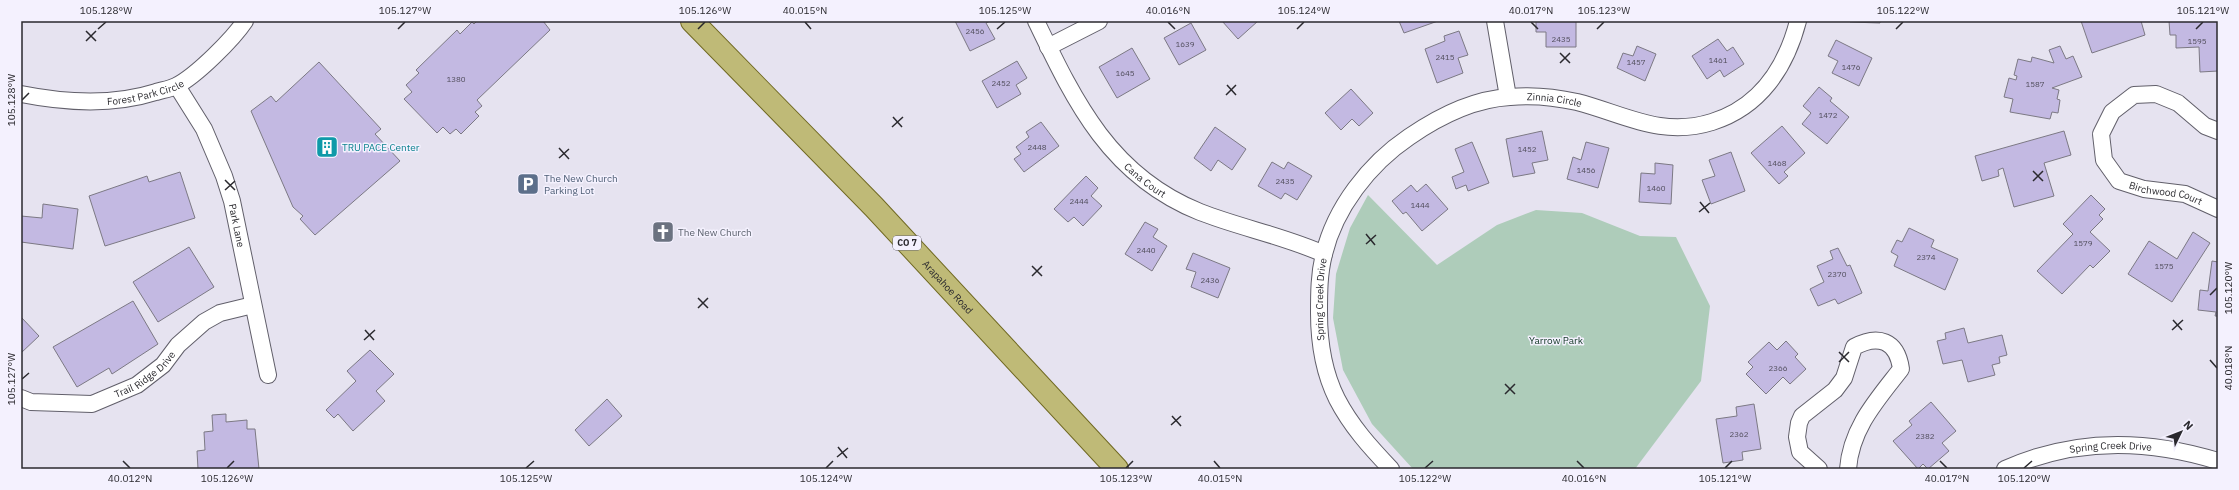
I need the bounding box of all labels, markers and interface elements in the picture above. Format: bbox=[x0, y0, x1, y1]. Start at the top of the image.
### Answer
text: 105.128°W bbox=[80, 4, 132, 17]
text: 105.127°W bbox=[379, 4, 431, 17]
text: 105.126°W bbox=[679, 4, 731, 17]
text: 40.015°N bbox=[783, 4, 827, 17]
text: 105.125°W bbox=[979, 4, 1031, 17]
text: 40.016°N bbox=[1146, 4, 1190, 17]
text: 105.124°W bbox=[1278, 4, 1330, 17]
text: 40.017°N bbox=[1509, 4, 1553, 17]
text: 105.123°W bbox=[1578, 4, 1630, 17]
text: 105.122°W bbox=[1877, 4, 1929, 17]
text: 105.121°W bbox=[2177, 4, 2229, 17]
house number: 2456 bbox=[965, 26, 985, 36]
house number: 2435 bbox=[1551, 34, 1571, 44]
house number: 1595 bbox=[2187, 36, 2207, 46]
house number: 1639 bbox=[1175, 39, 1195, 49]
house number: 2415 bbox=[1435, 52, 1455, 62]
house number: 1461 bbox=[1708, 55, 1728, 65]
house number: 1457 bbox=[1626, 57, 1646, 67]
house number: 1476 bbox=[1841, 62, 1861, 72]
house number: 1645 bbox=[1115, 68, 1135, 78]
text: 105.128°W bbox=[5, 74, 18, 126]
house number: 1380 bbox=[446, 74, 466, 84]
street label: Forest Park Circle bbox=[106, 77, 187, 108]
house number: 2452 bbox=[991, 78, 1011, 88]
house number: 1587 bbox=[2025, 79, 2045, 89]
street label: Zinnia Circle bbox=[1527, 90, 1584, 110]
house number: 1472 bbox=[1818, 110, 1838, 120]
building icon: TRU PACE Center bbox=[314, 134, 340, 160]
place label: TRU PACE Center bbox=[342, 141, 420, 154]
house number: 2448 bbox=[1027, 142, 1047, 152]
house number: 1452 bbox=[1517, 144, 1537, 154]
house number: 1468 bbox=[1767, 158, 1787, 168]
street label: Cana Court bbox=[1121, 160, 1169, 201]
house number: 1456 bbox=[1576, 165, 1596, 175]
parking icon: The New Church Parking Lot bbox=[515, 171, 541, 197]
place label: The New Church Parking Lot bbox=[544, 172, 618, 197]
house number: 2435 bbox=[1275, 176, 1295, 186]
street label: Birchwood Court bbox=[2127, 179, 2205, 208]
house number: 1460 bbox=[1646, 183, 1666, 193]
house number: 2444 bbox=[1069, 196, 1089, 206]
house number: 1444 bbox=[1410, 200, 1430, 210]
street label: Park Lane bbox=[226, 203, 247, 249]
church icon: The New Church bbox=[650, 219, 676, 245]
place label: The New Church bbox=[678, 226, 752, 239]
road number: CO 7 bbox=[893, 236, 921, 250]
house number: 1579 bbox=[2073, 238, 2093, 248]
house number: 2440 bbox=[1136, 245, 1156, 255]
house number: 2374 bbox=[1916, 252, 1936, 262]
street label: Arapahoe Road bbox=[919, 257, 976, 317]
street label: Spring Creek Drive bbox=[1313, 257, 1330, 341]
house number: 1575 bbox=[2154, 261, 2174, 271]
text: 105.120°W bbox=[2222, 262, 2235, 314]
house number: 2370 bbox=[1827, 269, 1847, 279]
house number: 2436 bbox=[1200, 275, 1220, 285]
park label: Yarrow Park bbox=[1529, 334, 1584, 347]
text: 40.018°N bbox=[2222, 346, 2235, 390]
street label: Trail Ridge Drive bbox=[112, 348, 179, 401]
text: 105.127°W bbox=[5, 353, 18, 405]
house number: 2366 bbox=[1768, 363, 1788, 373]
north arrow bbox=[2161, 412, 2201, 452]
text: N bbox=[2180, 417, 2196, 433]
house number: 2362 bbox=[1729, 429, 1749, 439]
house number: 2382 bbox=[1915, 431, 1935, 441]
street label: Spring Creek Drive bbox=[2068, 439, 2153, 456]
text: 40.012°N bbox=[108, 472, 152, 485]
text: 105.126°W bbox=[201, 472, 253, 485]
text: 105.125°W bbox=[500, 472, 552, 485]
text: 105.124°W bbox=[800, 472, 852, 485]
text: 105.123°W bbox=[1100, 472, 1152, 485]
text: 40.015°N bbox=[1198, 472, 1242, 485]
text: 105.122°W bbox=[1399, 472, 1451, 485]
text: 40.016°N bbox=[1562, 472, 1606, 485]
text: 105.121°W bbox=[1699, 472, 1751, 485]
text: 40.017°N bbox=[1925, 472, 1969, 485]
text: 105.120°W bbox=[1998, 472, 2050, 485]

